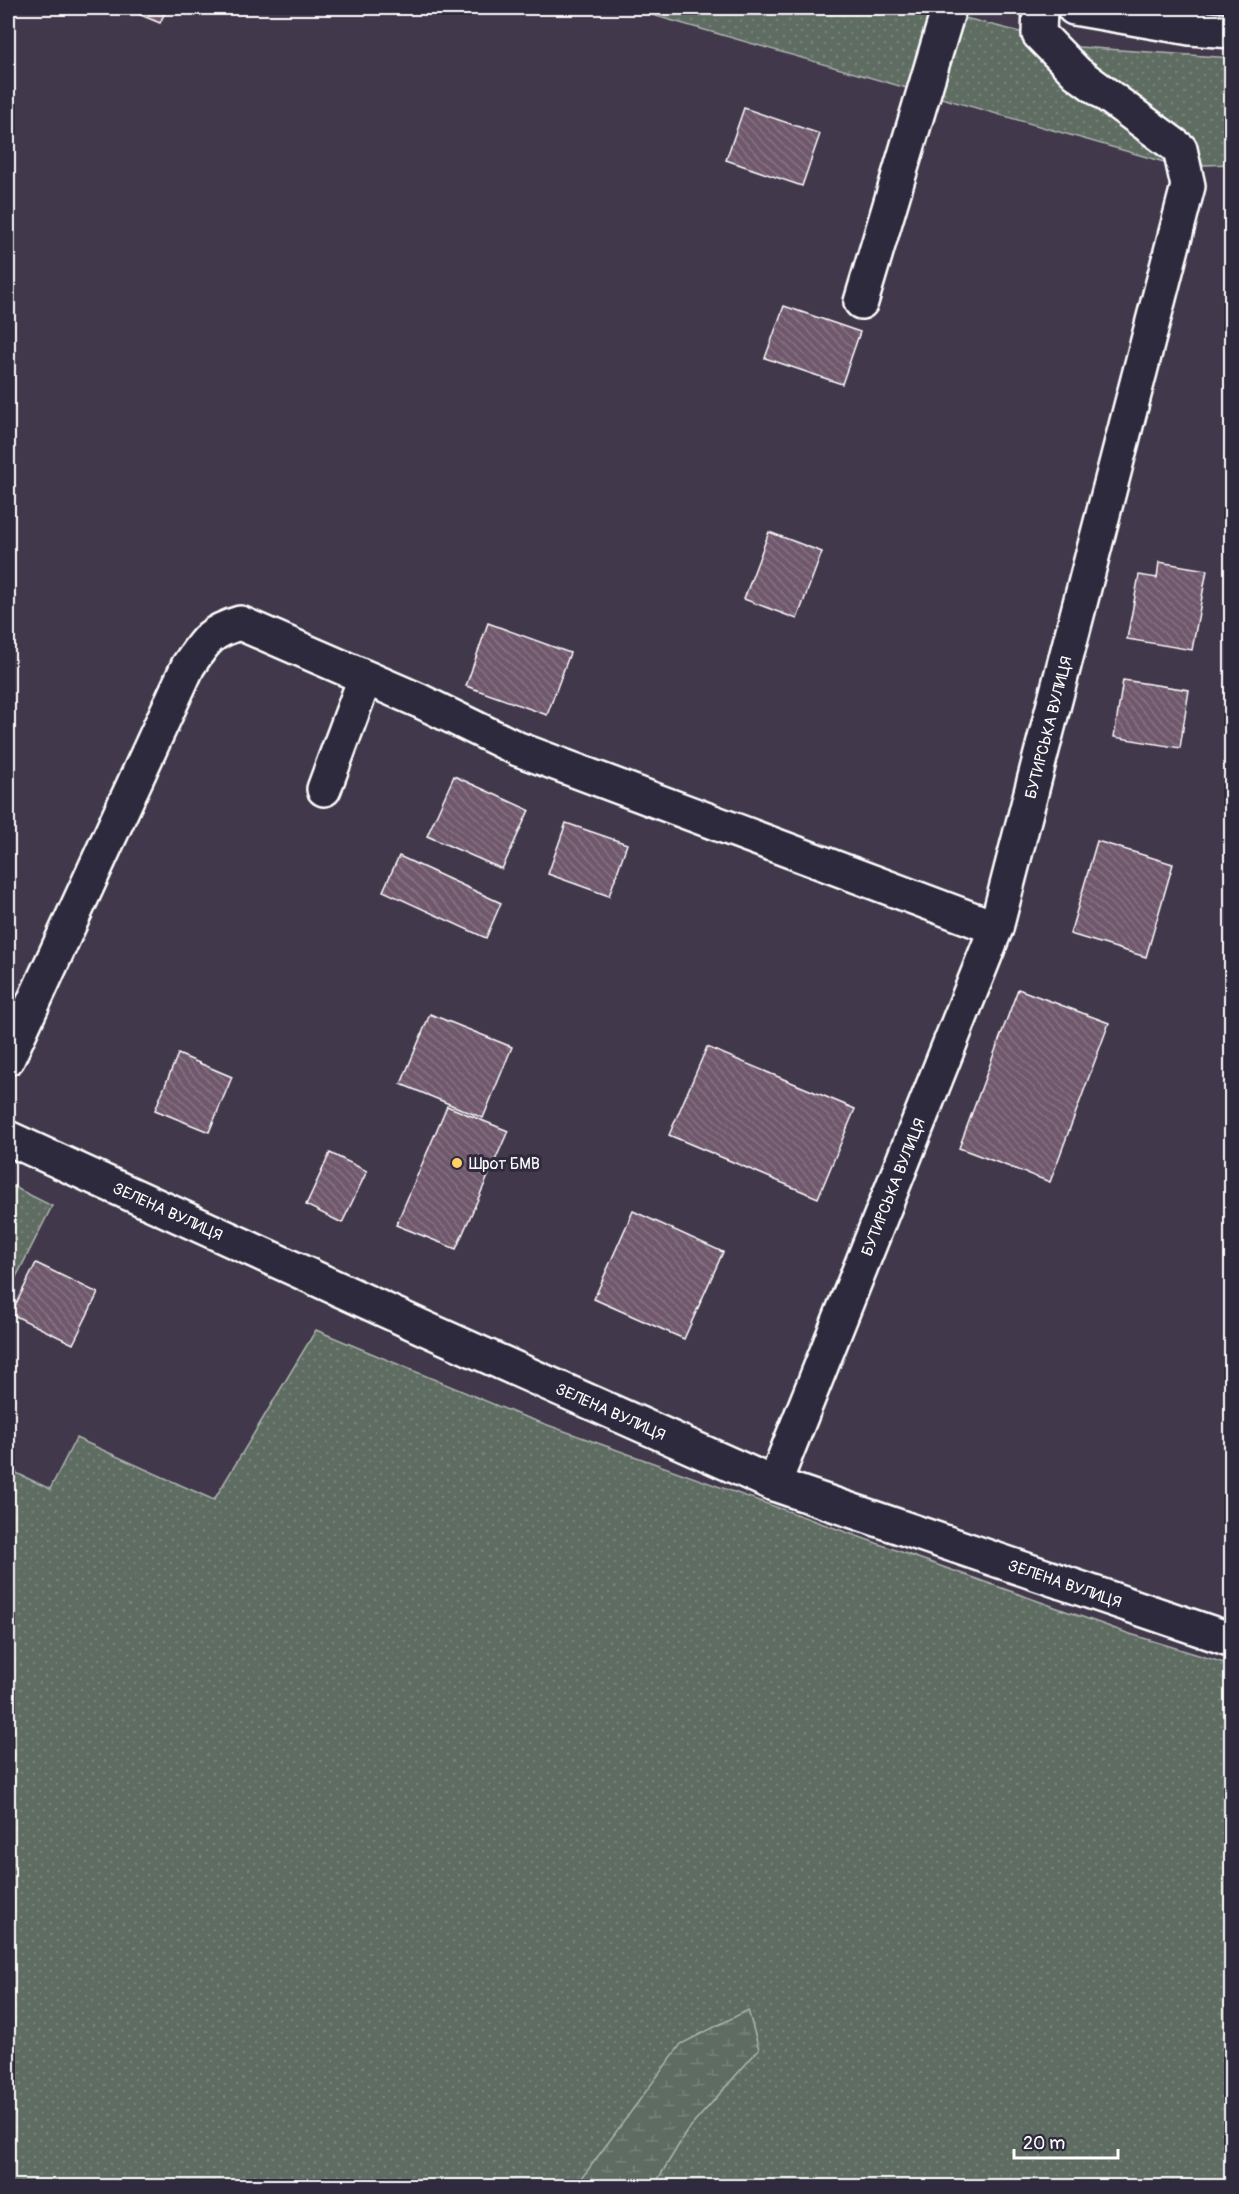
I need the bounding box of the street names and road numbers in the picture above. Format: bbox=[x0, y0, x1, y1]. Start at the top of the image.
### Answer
street label: БУТИРСЬКА ВУЛИЦЯ bbox=[1021, 654, 1077, 801]
street label: БУТИРСЬКА ВУЛИЦЯ bbox=[857, 1115, 930, 1259]
street label: ЗЕЛЕНА ВУЛИЦЯ bbox=[110, 1178, 226, 1246]
street label: ЗЕЛЕНА ВУЛИЦЯ bbox=[552, 1379, 669, 1445]
street label: ЗЕЛЕНА ВУЛИЦЯ bbox=[1005, 1556, 1124, 1613]

